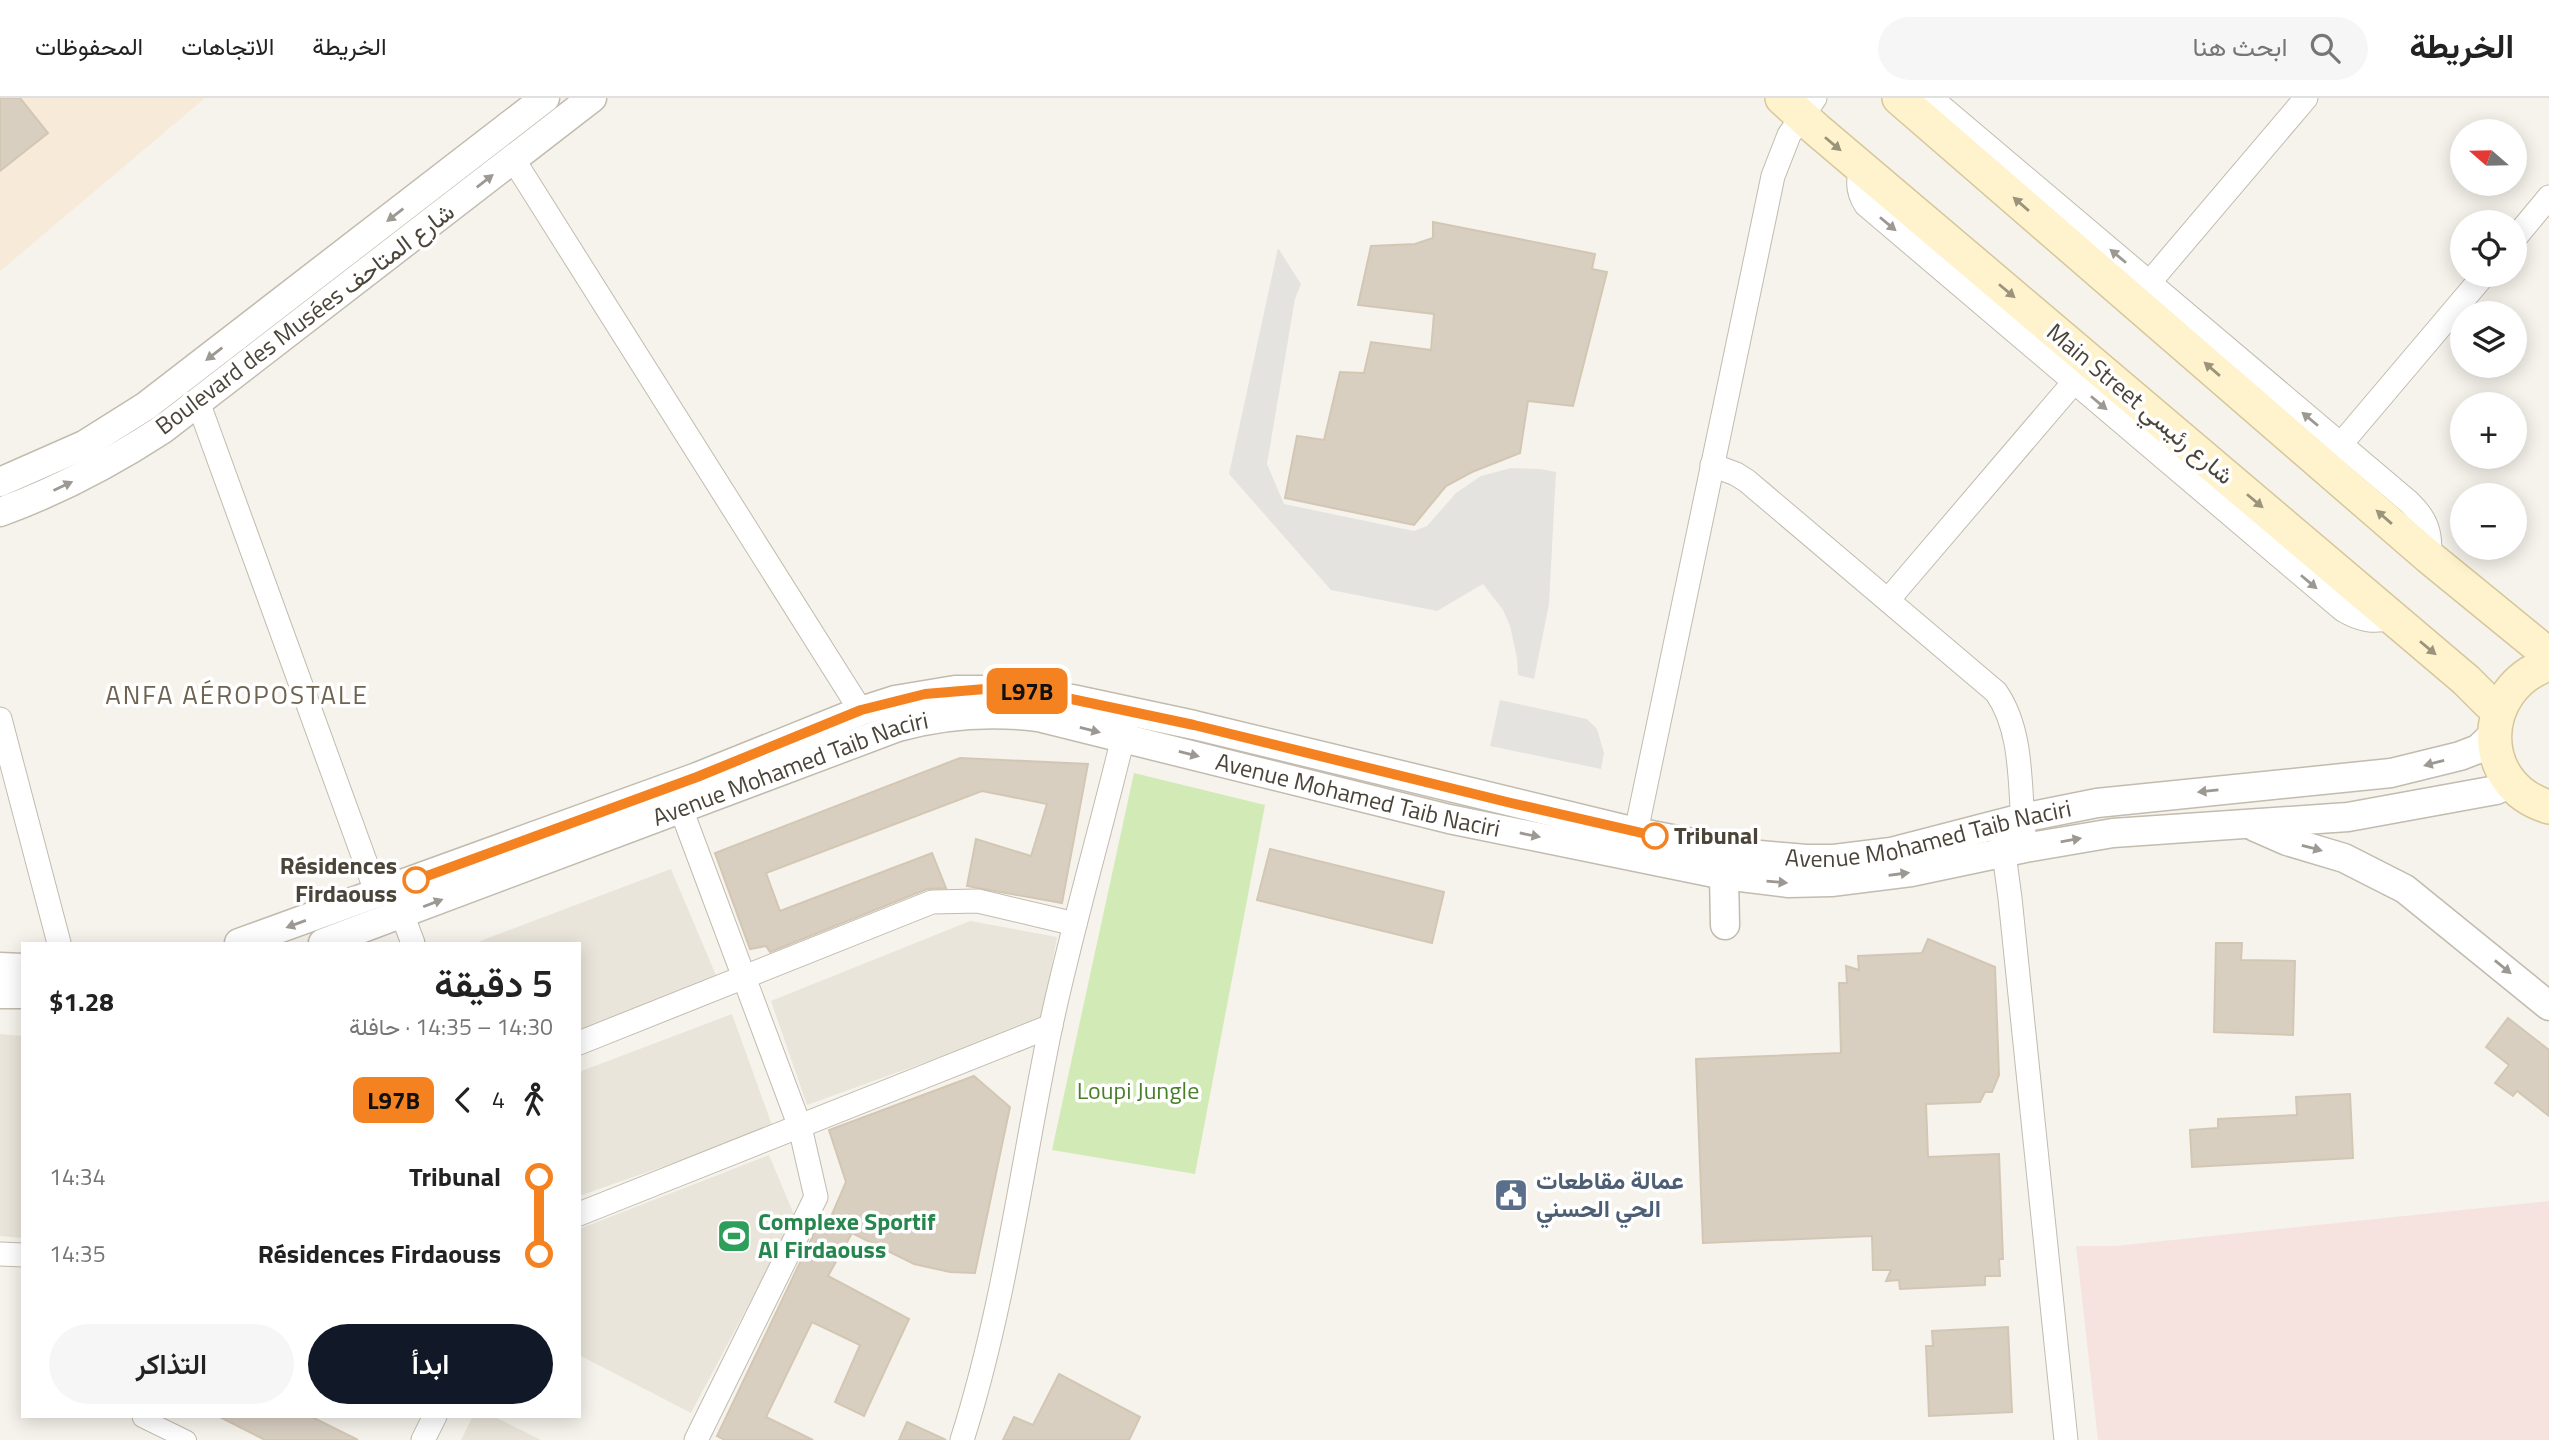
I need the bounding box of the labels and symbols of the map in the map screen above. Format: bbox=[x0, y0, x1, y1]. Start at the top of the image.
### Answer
north arrow bbox=[2450, 119, 2527, 196]
one-way arrow bbox=[1824, 136, 1842, 152]
one-way arrow bbox=[475, 173, 493, 188]
street label: Boulevard des Musées شارع المتاحف bbox=[147, 193, 462, 443]
one-way arrow bbox=[2013, 197, 2030, 212]
one-way arrow bbox=[386, 207, 404, 222]
one-way arrow bbox=[1879, 216, 1897, 232]
one-way arrow bbox=[2109, 249, 2127, 264]
one-way arrow bbox=[1998, 283, 2015, 298]
street label: Main Street شارع رئيسي bbox=[2038, 314, 2242, 494]
one-way arrow bbox=[206, 346, 224, 361]
one-way arrow bbox=[2203, 361, 2221, 377]
one-way arrow bbox=[2090, 395, 2107, 410]
one-way arrow bbox=[2302, 412, 2319, 427]
one-way arrow bbox=[53, 480, 73, 492]
one-way arrow bbox=[2246, 493, 2263, 508]
one-way arrow bbox=[2375, 509, 2393, 525]
one-way arrow bbox=[2301, 574, 2318, 589]
one-way arrow bbox=[2419, 641, 2437, 656]
line badge: L97B bbox=[978, 668, 1076, 714]
district label: ANFA AÉROPOSTALE bbox=[105, 675, 369, 714]
street label: Avenue Mohamed Taib Naciri bbox=[647, 701, 931, 835]
one-way arrow bbox=[1079, 725, 1101, 736]
street label: Avenue Mohamed Taib Naciri bbox=[1212, 743, 1504, 846]
one-way arrow bbox=[1178, 749, 1200, 760]
one-way arrow bbox=[2423, 759, 2444, 769]
one-way arrow bbox=[2197, 786, 2219, 797]
street label: Avenue Mohamed Taib Naciri bbox=[1784, 790, 2074, 876]
place label: Tribunal bbox=[1674, 817, 1759, 853]
marker: Tribunal bbox=[1642, 823, 1668, 849]
one-way arrow bbox=[1519, 830, 1541, 841]
one-way arrow bbox=[2060, 834, 2082, 845]
one-way arrow bbox=[2302, 843, 2324, 854]
place label: Résidences Firdaouss bbox=[280, 847, 397, 911]
marker: Résidences Firdaouss bbox=[403, 867, 429, 893]
one-way arrow bbox=[1888, 868, 1910, 879]
one-way arrow bbox=[1766, 877, 1788, 888]
one-way arrow bbox=[422, 897, 443, 908]
one-way arrow bbox=[286, 919, 307, 930]
one-way arrow bbox=[2495, 959, 2512, 974]
park label: Loupi Jungle bbox=[1077, 1072, 1199, 1108]
place label: عمالة مقاطعات الحي الحسني bbox=[1536, 1162, 1684, 1229]
public building icon: عمالة مقاطعات الحي الحسني bbox=[1492, 1176, 1530, 1214]
place label: Complexe Sportif Al Firdaouss bbox=[758, 1203, 936, 1267]
sports icon: Complexe Sportif Al Firdaouss bbox=[715, 1217, 753, 1255]

